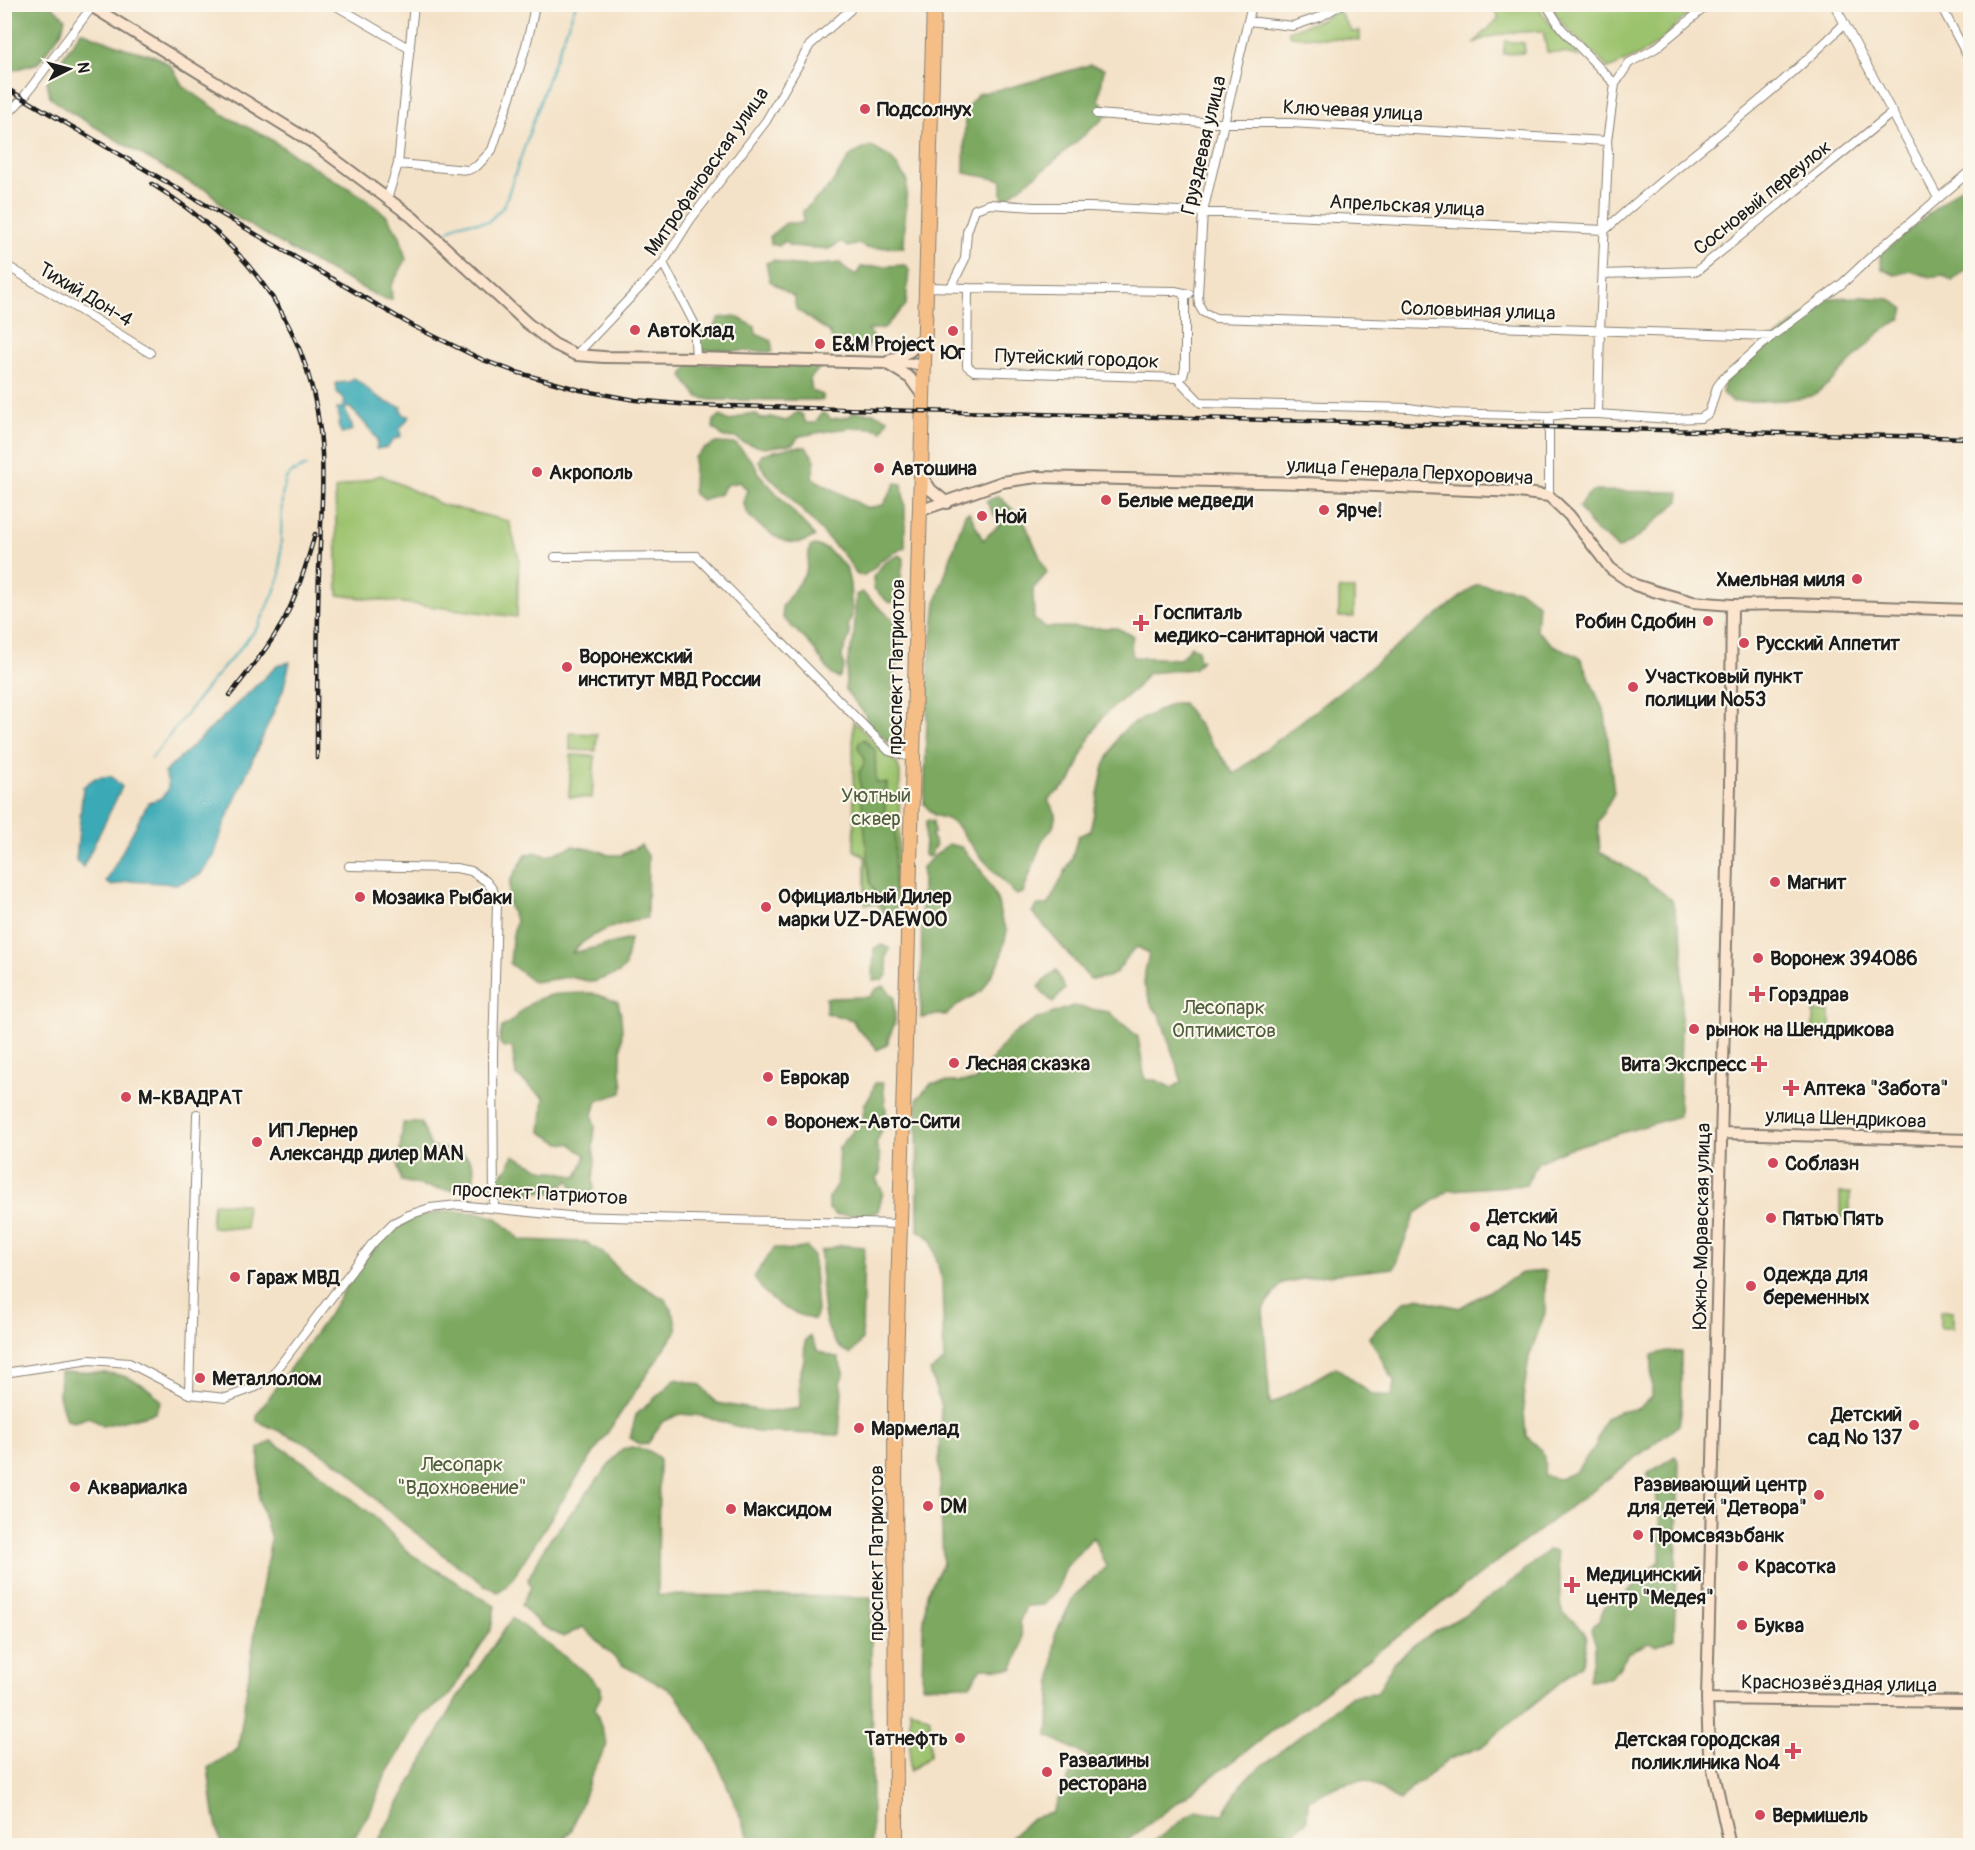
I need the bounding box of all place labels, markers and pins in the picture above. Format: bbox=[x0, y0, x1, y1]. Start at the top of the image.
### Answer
place label: Подсолнух bbox=[877, 97, 972, 122]
marker: Подсолнух bbox=[858, 102, 872, 116]
place label: АвтоКлад bbox=[647, 318, 735, 343]
marker: АвтоКлад bbox=[628, 323, 642, 337]
marker: Юг bbox=[946, 324, 960, 338]
place label: E&M Project bbox=[832, 332, 935, 357]
marker: E&M Project bbox=[813, 337, 827, 351]
place label: Юг bbox=[940, 340, 965, 365]
place label: Автошина bbox=[891, 456, 977, 481]
place label: Акрополь bbox=[549, 460, 633, 485]
marker: Автошина bbox=[872, 461, 886, 475]
marker: Акрополь bbox=[530, 465, 544, 479]
place label: Белые медведи bbox=[1118, 488, 1253, 513]
marker: Белые медведи bbox=[1099, 493, 1113, 507]
place label: Ярче! bbox=[1336, 498, 1383, 523]
marker: Ярче! bbox=[1317, 503, 1331, 517]
place label: Ной bbox=[994, 504, 1027, 529]
marker: Ной bbox=[975, 509, 989, 523]
place label: Хмельная миля bbox=[1716, 567, 1845, 592]
marker: Хмельная миля bbox=[1850, 572, 1864, 586]
place label: Госпиталь медико-санитарной части bbox=[1154, 600, 1377, 648]
place label: Робин Сдобин bbox=[1575, 609, 1696, 634]
marker: Госпиталь медико-санитарной части bbox=[1132, 614, 1150, 632]
marker: Робин Сдобин bbox=[1701, 614, 1715, 628]
place label: Русский Аппетит bbox=[1756, 631, 1901, 656]
marker: Русский Аппетит bbox=[1737, 636, 1751, 650]
place label: Воронежский институт МВД России bbox=[578, 644, 760, 692]
marker: Воронежский институт МВД России bbox=[560, 660, 574, 674]
place label: Участковый пункт полиции №53 bbox=[1645, 664, 1804, 712]
marker: Участковый пункт полиции №53 bbox=[1626, 680, 1640, 694]
place label: Магнит bbox=[1787, 870, 1847, 895]
marker: Магнит bbox=[1768, 875, 1782, 889]
place label: Официальный Дилер марки UZ-DAEWOO bbox=[778, 884, 952, 932]
place label: Мозаика Рыбаки bbox=[372, 885, 512, 910]
marker: Мозаика Рыбаки bbox=[353, 890, 367, 904]
marker: Официальный Дилер марки UZ-DAEWOO bbox=[759, 900, 773, 914]
place label: Воронеж 394086 bbox=[1770, 946, 1918, 971]
marker: Воронеж 394086 bbox=[1751, 951, 1765, 965]
place label: Горздрав bbox=[1769, 982, 1849, 1007]
marker: Горздрав bbox=[1750, 987, 1764, 1001]
place label: рынок на Шендрикова bbox=[1706, 1017, 1894, 1042]
marker: рынок на Шендрикова bbox=[1687, 1022, 1701, 1036]
place label: Лесная сказка bbox=[965, 1051, 1090, 1076]
place label: Вита Экспресс bbox=[1621, 1052, 1747, 1077]
marker: Лесная сказка bbox=[947, 1056, 961, 1070]
marker: Вита Экспресс bbox=[1752, 1057, 1766, 1071]
place label: Еврокар bbox=[780, 1065, 850, 1090]
marker: Еврокар bbox=[761, 1070, 775, 1084]
place label: Аптека "Забота" bbox=[1803, 1076, 1948, 1101]
marker: Аптека "Забота" bbox=[1784, 1081, 1798, 1095]
place label: М-КВАДРАТ bbox=[138, 1085, 243, 1110]
marker: М-КВАДРАТ bbox=[119, 1090, 133, 1104]
place label: Воронеж-Авто-Сити bbox=[784, 1109, 960, 1134]
marker: Воронеж-Авто-Сити bbox=[765, 1114, 779, 1128]
place label: ИП Лернер Александр дилер MAN bbox=[269, 1118, 464, 1166]
marker: ИП Лернер Александр дилер MAN bbox=[250, 1135, 264, 1149]
place label: Соблазн bbox=[1785, 1151, 1859, 1176]
marker: Соблазн bbox=[1766, 1156, 1780, 1170]
place label: Детский сад № 145 bbox=[1486, 1204, 1582, 1252]
place label: Пятью Пять bbox=[1783, 1206, 1884, 1231]
marker: Пятью Пять bbox=[1764, 1211, 1778, 1225]
marker: Детский сад № 145 bbox=[1468, 1220, 1482, 1234]
place label: Одежда для беременных bbox=[1763, 1262, 1870, 1310]
place label: Гараж МВД bbox=[247, 1265, 340, 1290]
marker: Гараж МВД bbox=[228, 1270, 242, 1284]
marker: Одежда для беременных bbox=[1744, 1279, 1758, 1293]
place label: Металлолом bbox=[212, 1366, 322, 1391]
marker: Металлолом bbox=[193, 1371, 207, 1385]
place label: Детский сад № 137 bbox=[1807, 1402, 1902, 1450]
place label: Мармелад bbox=[871, 1416, 960, 1441]
marker: Детский сад № 137 bbox=[1907, 1418, 1921, 1432]
marker: Мармелад bbox=[852, 1421, 866, 1435]
place label: Развивающий центр для детей "Детвора" bbox=[1627, 1472, 1808, 1520]
place label: Аквариалка bbox=[87, 1475, 187, 1500]
marker: Аквариалка bbox=[68, 1480, 82, 1494]
marker: Развивающий центр для детей "Детвора" bbox=[1812, 1488, 1826, 1502]
place label: DM bbox=[940, 1494, 967, 1519]
place label: Максидом bbox=[743, 1497, 832, 1522]
marker: DM bbox=[921, 1499, 935, 1513]
marker: Максидом bbox=[724, 1502, 738, 1516]
place label: Промсвязьбанк bbox=[1650, 1523, 1785, 1548]
marker: Промсвязьбанк bbox=[1631, 1528, 1645, 1542]
place label: Красотка bbox=[1755, 1554, 1836, 1579]
marker: Красотка bbox=[1736, 1559, 1750, 1573]
place label: Медицинский центр "Медея" bbox=[1586, 1562, 1714, 1610]
marker: Медицинский центр "Медея" bbox=[1563, 1576, 1581, 1594]
place label: Буква bbox=[1754, 1613, 1804, 1638]
marker: Буква bbox=[1735, 1618, 1749, 1632]
place label: Татнефть bbox=[863, 1726, 948, 1751]
place label: Детская городская поликлиника №4 bbox=[1615, 1727, 1780, 1775]
marker: Татнефть bbox=[953, 1731, 967, 1745]
marker: Детская городская поликлиника №4 bbox=[1784, 1742, 1802, 1760]
place label: Развалины ресторана bbox=[1059, 1748, 1149, 1796]
marker: Развалины ресторана bbox=[1040, 1765, 1054, 1779]
place label: Вермишель bbox=[1772, 1803, 1868, 1828]
marker: Вермишель bbox=[1753, 1808, 1767, 1822]

